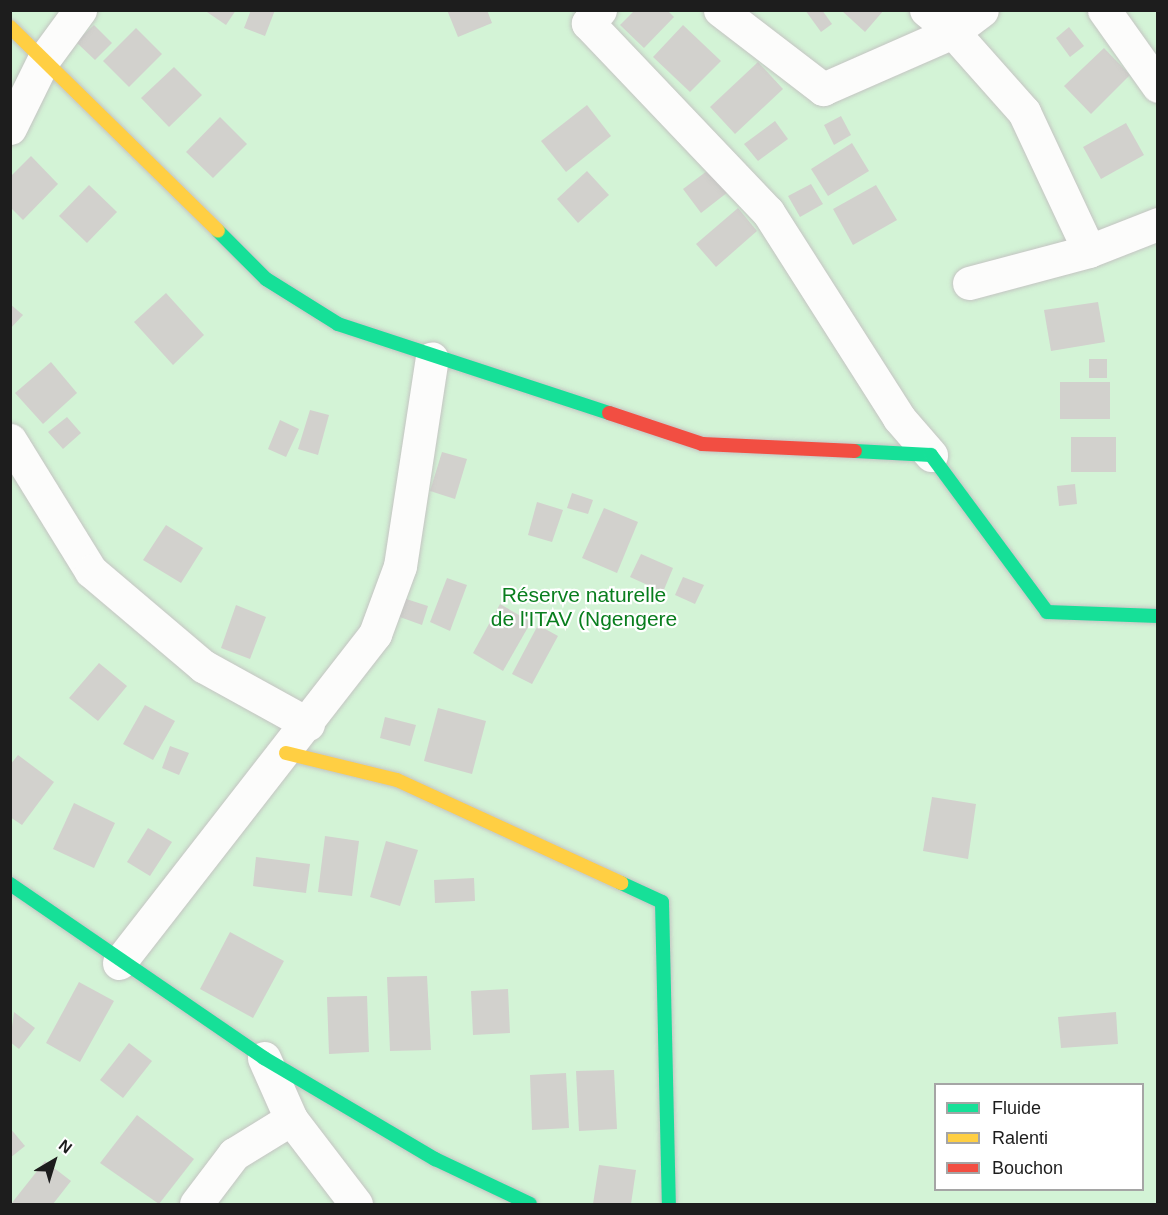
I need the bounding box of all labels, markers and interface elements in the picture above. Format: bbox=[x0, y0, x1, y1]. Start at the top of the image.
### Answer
park label: Réserve naturelle de l'ITAV (Ngengere bbox=[491, 582, 677, 632]
legend bbox=[934, 1083, 1144, 1191]
text: Fluide bbox=[992, 1098, 1041, 1118]
text: Ralenti bbox=[992, 1128, 1048, 1148]
north arrow bbox=[24, 1131, 84, 1191]
text: N bbox=[56, 1136, 75, 1157]
text: Bouchon bbox=[992, 1158, 1063, 1178]

